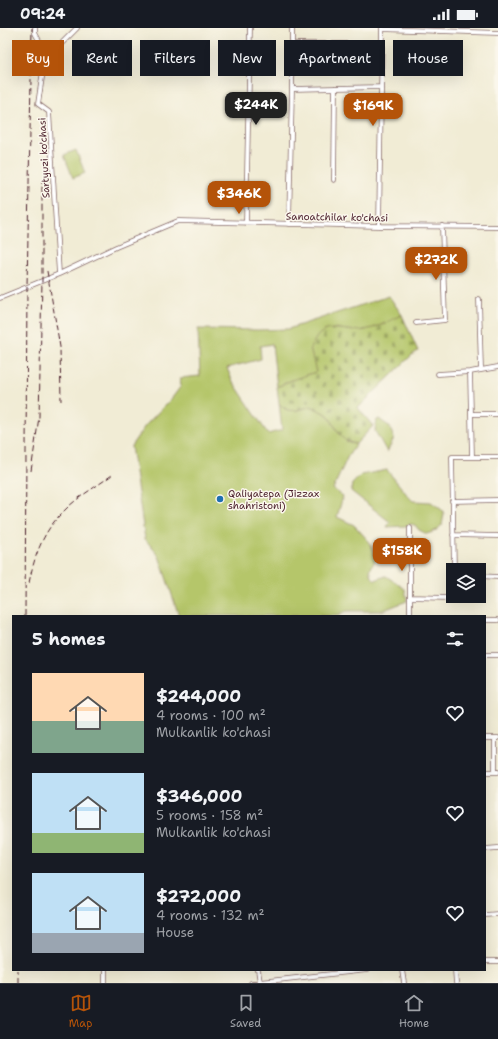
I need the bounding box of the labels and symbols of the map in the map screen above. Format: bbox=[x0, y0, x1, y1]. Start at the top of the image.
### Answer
pin: $244K bbox=[228, 92, 284, 126]
pin: $169K bbox=[345, 93, 401, 127]
street label: Sartyuzi ko'chasi bbox=[35, 117, 53, 199]
pin: $346K bbox=[211, 181, 267, 215]
street label: Sanoatchilar ko'chasi bbox=[286, 210, 388, 224]
pin: $272K bbox=[408, 247, 464, 281]
place label: Qaliyatepa (Jizzax shahristoni) bbox=[228, 487, 319, 512]
marker: Qaliyatepa (Jizzax shahristoni) bbox=[215, 494, 225, 504]
pin: $158K bbox=[374, 538, 430, 572]

